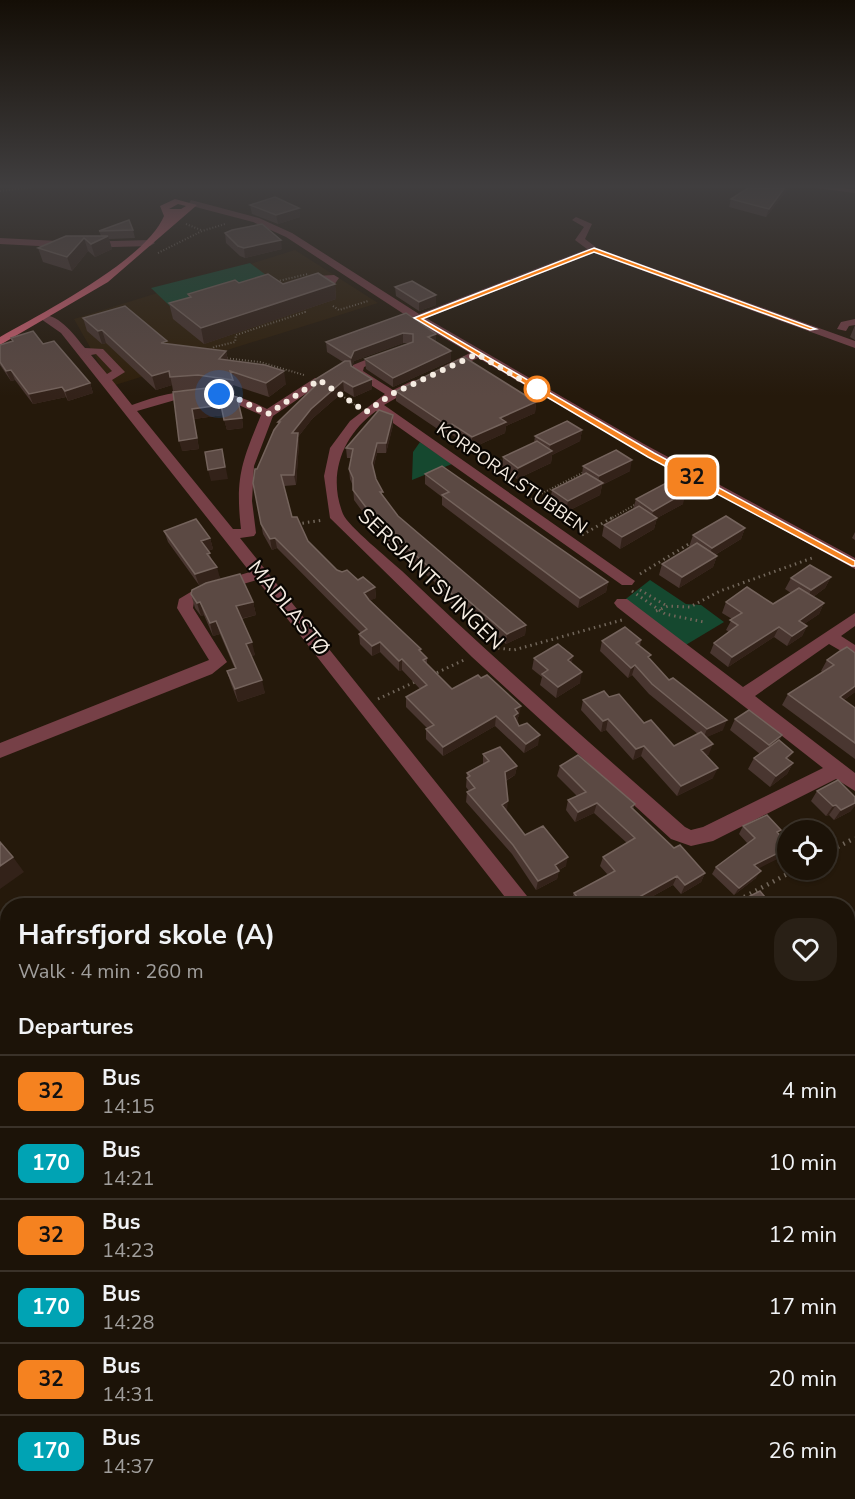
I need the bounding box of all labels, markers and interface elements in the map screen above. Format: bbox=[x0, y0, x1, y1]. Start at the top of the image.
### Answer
unlabelled marker bbox=[524, 376, 550, 402]
your location bbox=[204, 379, 234, 409]
street label: KORPORALSTUBBEN bbox=[432, 417, 592, 539]
line badge: 32 bbox=[665, 458, 719, 496]
text: 32 bbox=[679, 463, 705, 491]
street label: SERSJANTSVINGEN bbox=[352, 502, 510, 656]
street label: MADLASTØ bbox=[242, 554, 336, 662]
map controls bbox=[777, 820, 837, 880]
button: locate bbox=[777, 820, 837, 880]
text: Hafrsfjord skole (A) bbox=[18, 916, 275, 954]
button: heart bbox=[774, 918, 837, 981]
text: Walk · 4 min · 260 m bbox=[18, 958, 204, 985]
text: Departures bbox=[18, 1012, 133, 1042]
text: Bus bbox=[102, 1063, 141, 1093]
text: 4 min bbox=[782, 1076, 837, 1106]
text: 32 bbox=[38, 1077, 64, 1105]
text: 14:15 bbox=[102, 1093, 155, 1120]
text: Bus bbox=[102, 1135, 141, 1165]
text: 10 min bbox=[769, 1148, 837, 1178]
text: 170 bbox=[32, 1149, 70, 1177]
text: 14:21 bbox=[102, 1165, 155, 1192]
text: Bus bbox=[102, 1207, 141, 1237]
text: 12 min bbox=[769, 1220, 837, 1250]
text: 32 bbox=[38, 1221, 64, 1249]
text: 14:23 bbox=[102, 1237, 155, 1264]
text: Bus bbox=[102, 1279, 141, 1309]
text: 17 min bbox=[769, 1292, 837, 1322]
text: 170 bbox=[32, 1293, 70, 1321]
text: 14:28 bbox=[102, 1309, 155, 1336]
text: Bus bbox=[102, 1351, 141, 1381]
text: 20 min bbox=[769, 1364, 837, 1394]
text: 32 bbox=[38, 1365, 64, 1393]
text: 14:31 bbox=[102, 1381, 155, 1408]
text: Bus bbox=[102, 1423, 141, 1453]
text: 26 min bbox=[769, 1436, 837, 1466]
text: 170 bbox=[32, 1437, 70, 1465]
text: 14:37 bbox=[102, 1453, 155, 1480]

